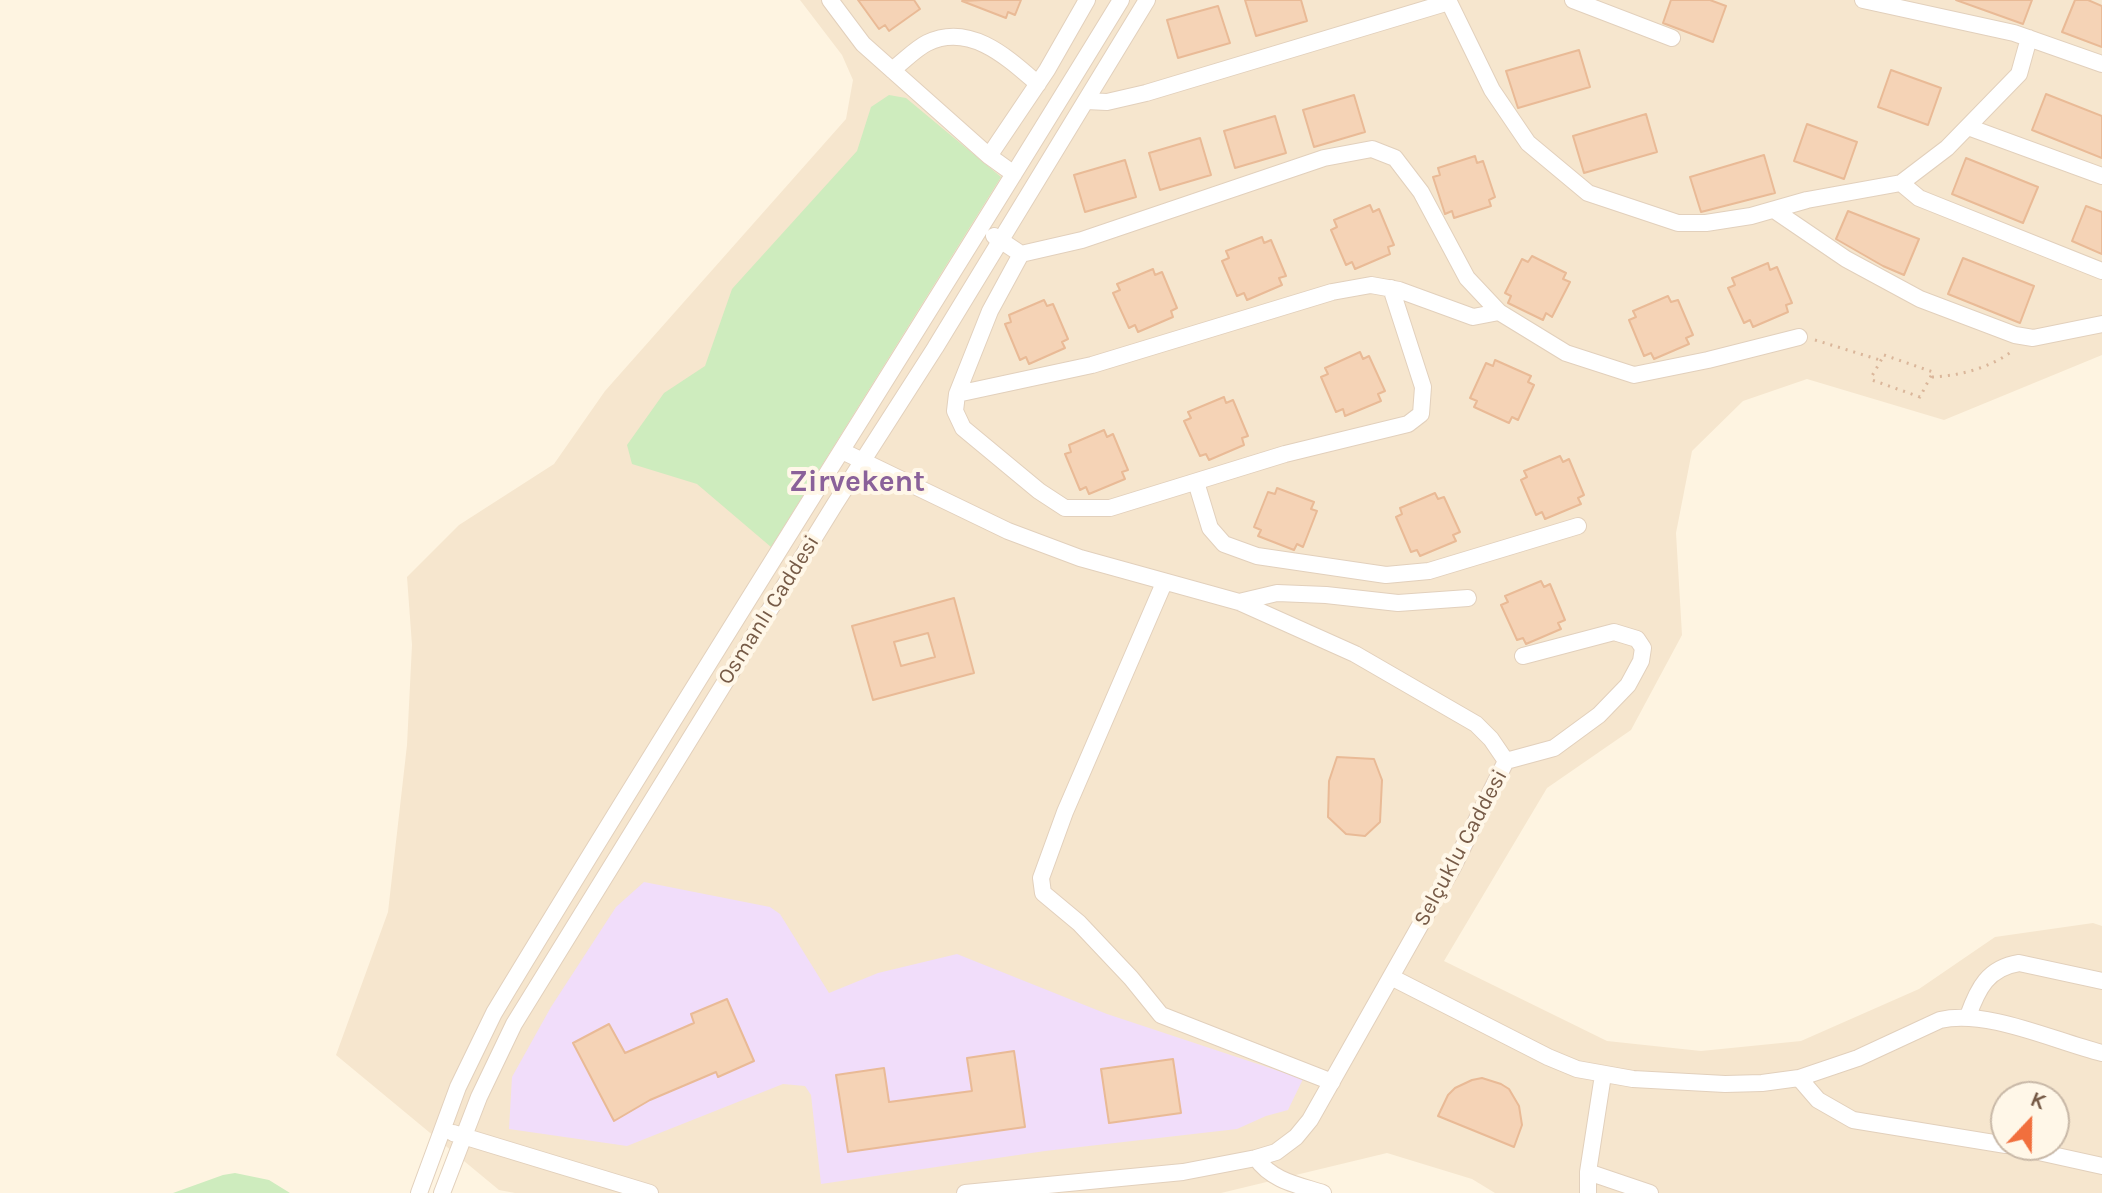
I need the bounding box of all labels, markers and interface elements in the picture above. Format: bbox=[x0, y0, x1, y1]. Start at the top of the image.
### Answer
district label: Zirvekent bbox=[789, 464, 925, 500]
street label: Osmanlı Caddesi bbox=[713, 531, 825, 689]
street label: Selçuklu Caddesi bbox=[1409, 765, 1513, 931]
north arrow bbox=[1990, 1081, 2070, 1161]
text: K bbox=[2027, 1086, 2050, 1115]

